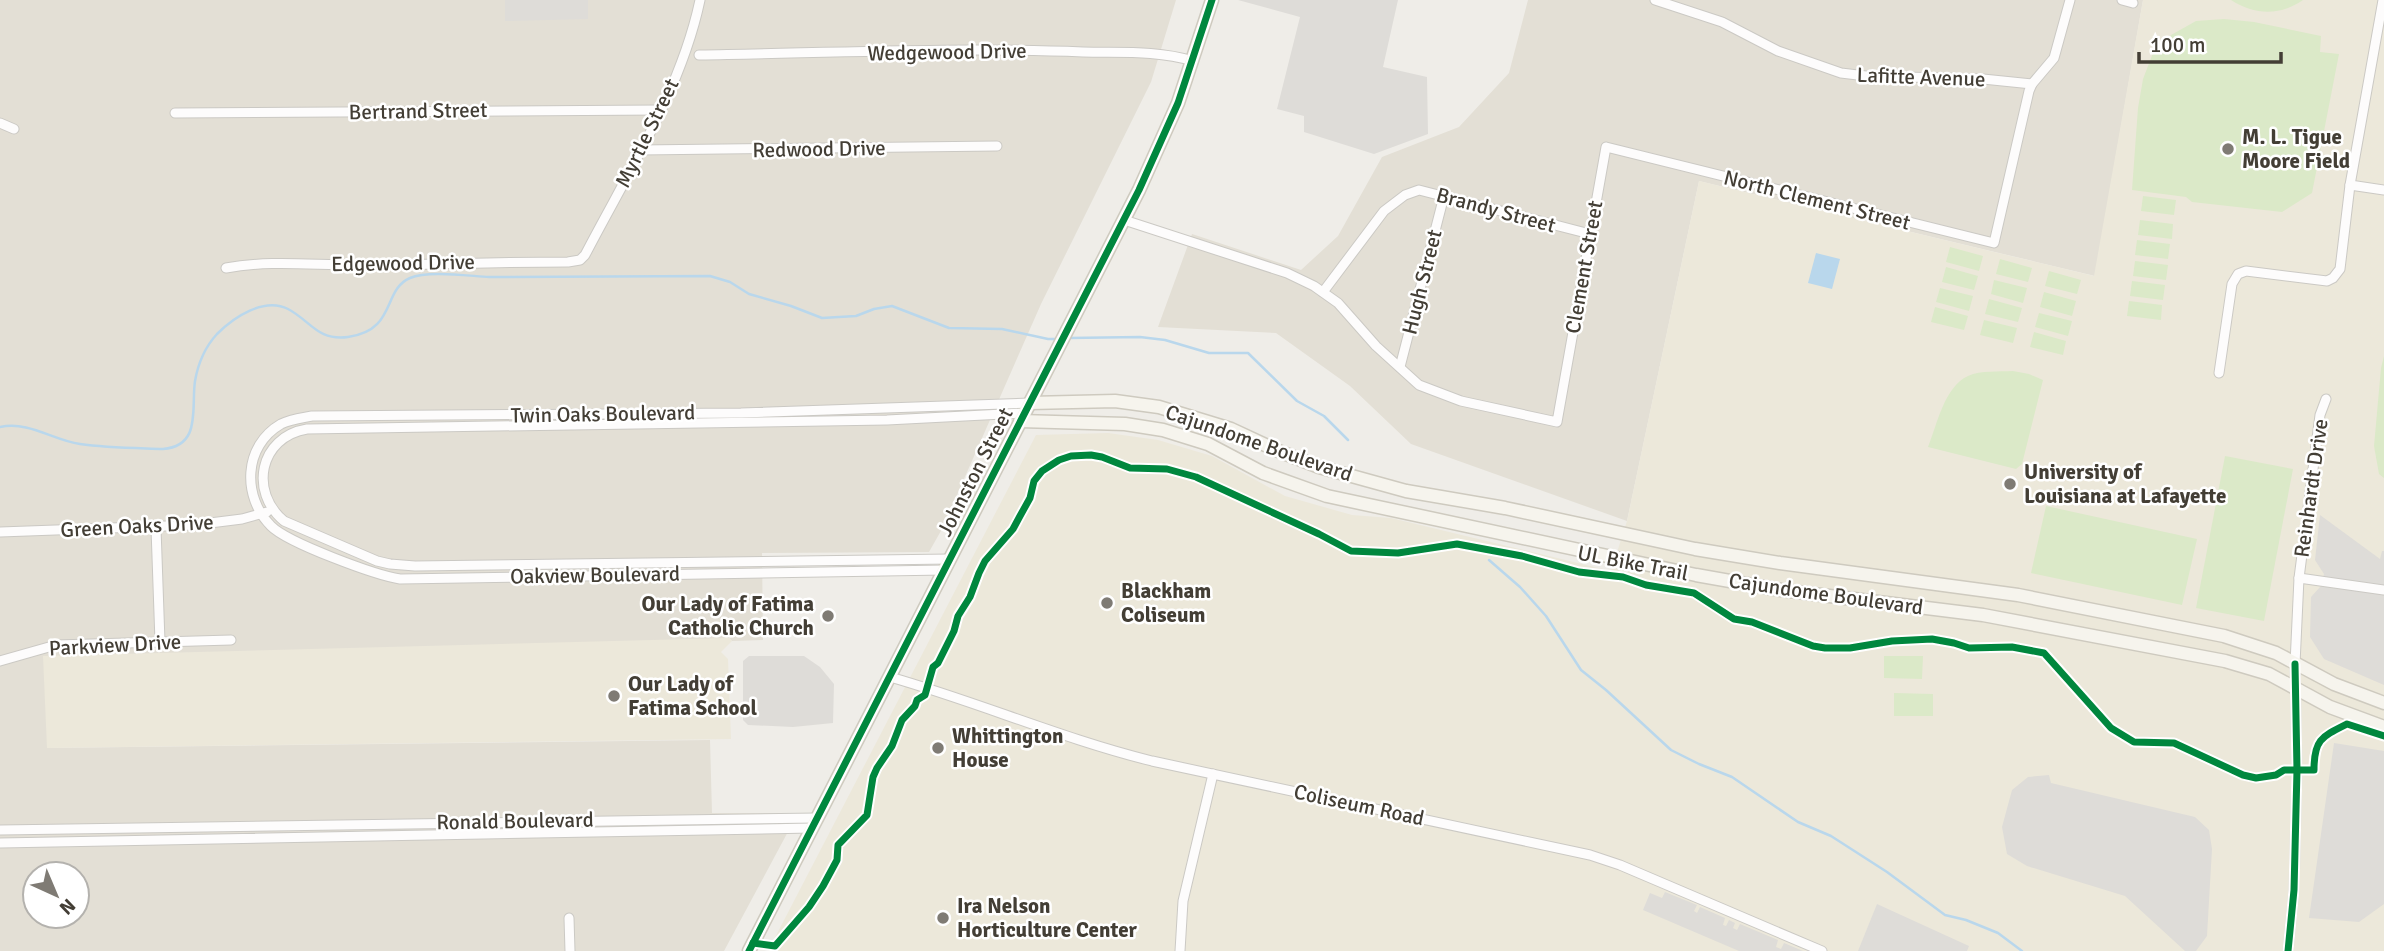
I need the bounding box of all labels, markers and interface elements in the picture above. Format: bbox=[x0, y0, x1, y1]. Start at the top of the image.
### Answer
scale bar bbox=[2139, 21, 2281, 65]
text: 100 m bbox=[2150, 32, 2205, 58]
street label: Wedgewood Drive bbox=[867, 38, 1027, 66]
street label: Lafitte Avenue bbox=[1856, 62, 1986, 92]
street label: Myrtle Street bbox=[609, 74, 685, 192]
street label: Bertrand Street bbox=[348, 97, 488, 125]
place label: M. L. Tigue Moore Field bbox=[2242, 124, 2350, 174]
street label: Redwood Drive bbox=[752, 135, 886, 163]
marker: M. L. Tigue Moore Field bbox=[2220, 141, 2236, 157]
street label: North Clement Street bbox=[1721, 164, 1913, 236]
street label: Brandy Street bbox=[1434, 182, 1558, 238]
street label: Clement Street bbox=[1560, 198, 1608, 336]
street label: Hugh Street bbox=[1396, 227, 1448, 337]
street label: Edgewood Drive bbox=[331, 249, 475, 277]
street label: Twin Oaks Boulevard bbox=[510, 399, 696, 429]
street label: Cajundome Boulevard bbox=[1162, 399, 1356, 487]
street label: Johnston Street bbox=[931, 403, 1019, 541]
street label: Reinhardt Drive bbox=[2288, 417, 2334, 559]
place label: University of Louisiana at Lafayette bbox=[2024, 459, 2226, 509]
marker: University of Louisiana at Lafayette bbox=[2002, 476, 2018, 492]
street label: Green Oaks Drive bbox=[60, 509, 214, 543]
street label: UL Bike Trail bbox=[1575, 540, 1691, 586]
street label: Oakview Boulevard bbox=[510, 561, 680, 589]
street label: Cajundome Boulevard bbox=[1727, 567, 1925, 621]
place label: Blackham Coliseum bbox=[1121, 578, 1211, 628]
place label: Our Lady of Fatima Catholic Church bbox=[641, 591, 814, 641]
marker: Blackham Coliseum bbox=[1099, 595, 1115, 611]
marker: Our Lady of Fatima Catholic Church bbox=[820, 608, 836, 624]
street label: Parkview Drive bbox=[48, 629, 182, 661]
place label: Our Lady of Fatima School bbox=[628, 671, 758, 721]
marker: Our Lady of Fatima School bbox=[606, 688, 622, 704]
place label: Whittington House bbox=[952, 723, 1063, 773]
marker: Whittington House bbox=[930, 740, 946, 756]
street label: Coliseum Road bbox=[1291, 778, 1427, 832]
street label: Ronald Boulevard bbox=[436, 807, 594, 835]
north arrow bbox=[21, 860, 91, 930]
text: N bbox=[54, 893, 80, 920]
place label: Ira Nelson Horticulture Center bbox=[957, 893, 1138, 943]
marker: Ira Nelson Horticulture Center bbox=[935, 910, 951, 926]

